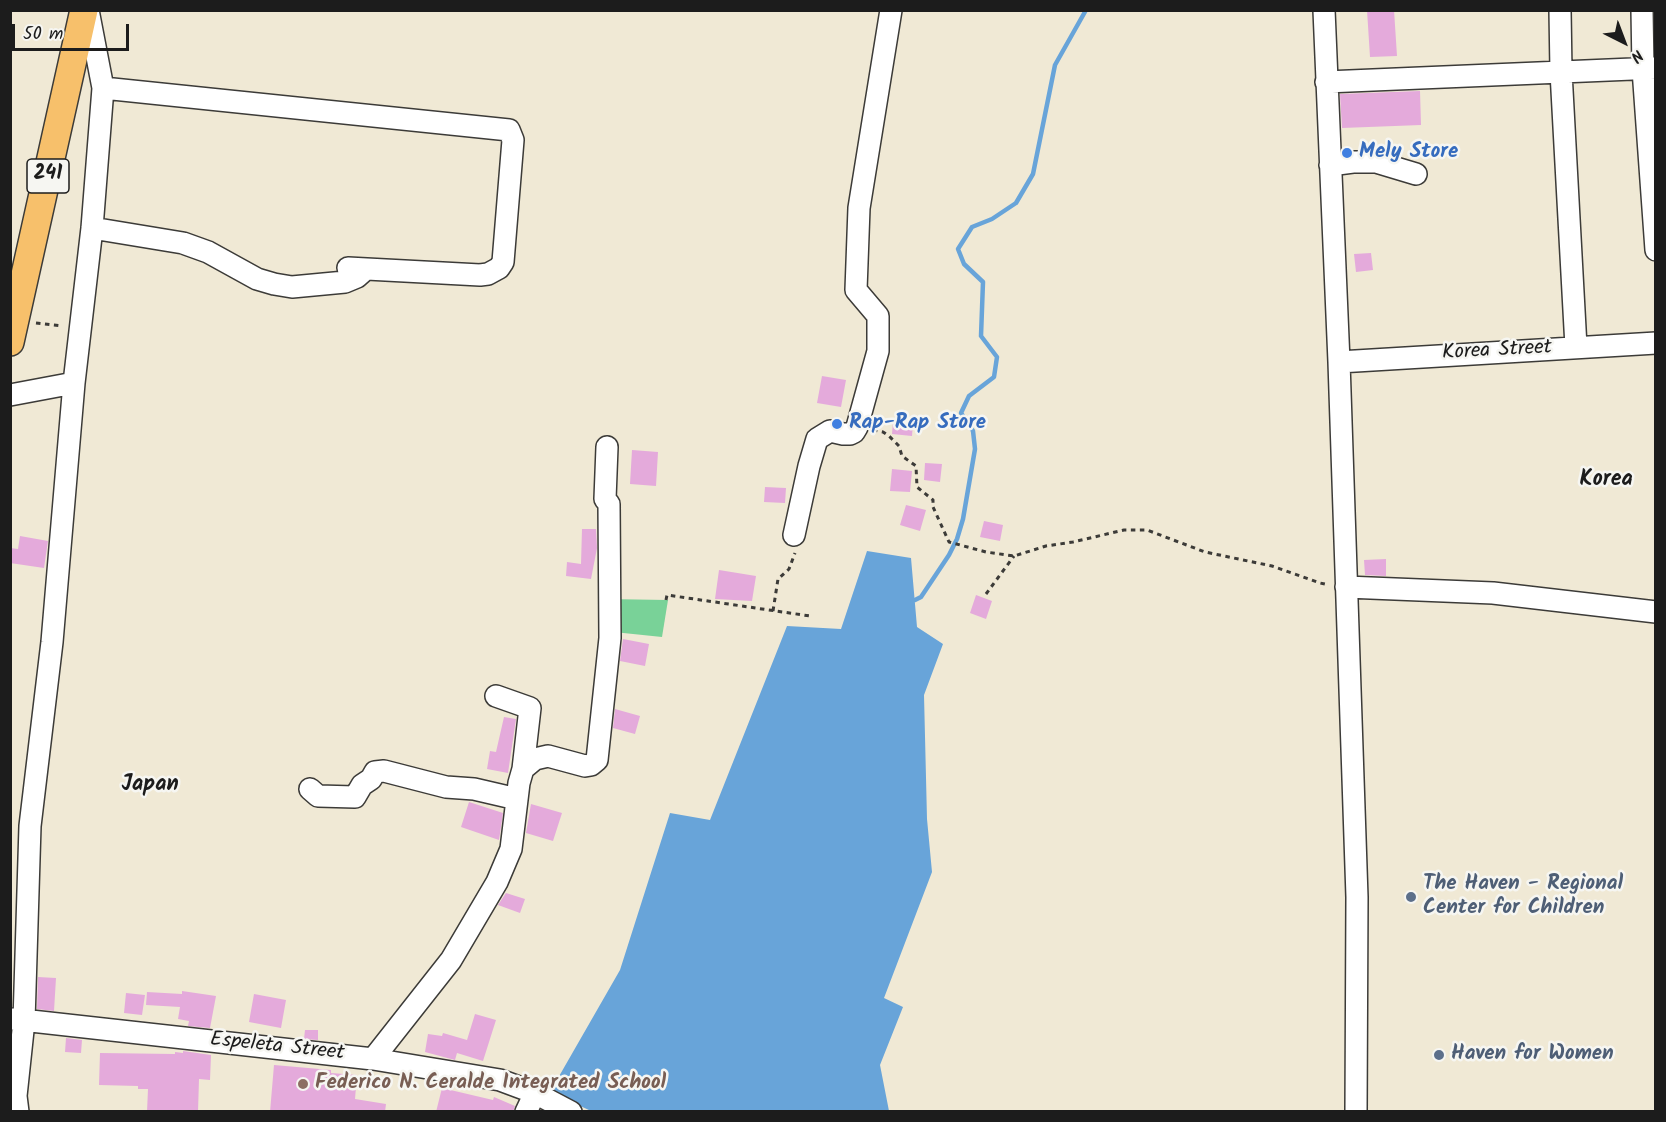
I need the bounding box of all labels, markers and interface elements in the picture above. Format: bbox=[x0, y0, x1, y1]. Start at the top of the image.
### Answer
scale bar bbox=[15, 12, 132, 50]
north arrow bbox=[1594, 12, 1654, 72]
text: 50 m bbox=[23, 20, 63, 49]
text: N bbox=[1624, 43, 1649, 68]
place label: Mely Store bbox=[1359, 140, 1458, 166]
marker: Mely Store bbox=[1340, 146, 1354, 160]
road number: 241 bbox=[27, 159, 69, 193]
street label: Korea Street bbox=[1441, 337, 1553, 367]
place label: Rap-Rap Store bbox=[849, 411, 986, 437]
marker: Rap-Rap Store bbox=[830, 417, 844, 431]
district label: Korea bbox=[1579, 468, 1633, 494]
district label: Japan bbox=[121, 773, 179, 799]
place label: The Haven - Regional Center for Children bbox=[1423, 872, 1623, 922]
marker: The Haven - Regional Center for Children bbox=[1404, 890, 1418, 904]
street label: Espeleta Street bbox=[209, 1028, 345, 1068]
place label: Haven for Women bbox=[1451, 1042, 1614, 1068]
marker: Haven for Women bbox=[1432, 1048, 1446, 1062]
place label: Federico N. Ceralde Integrated School bbox=[315, 1071, 666, 1097]
marker: Federico N. Ceralde Integrated School bbox=[296, 1077, 310, 1091]

